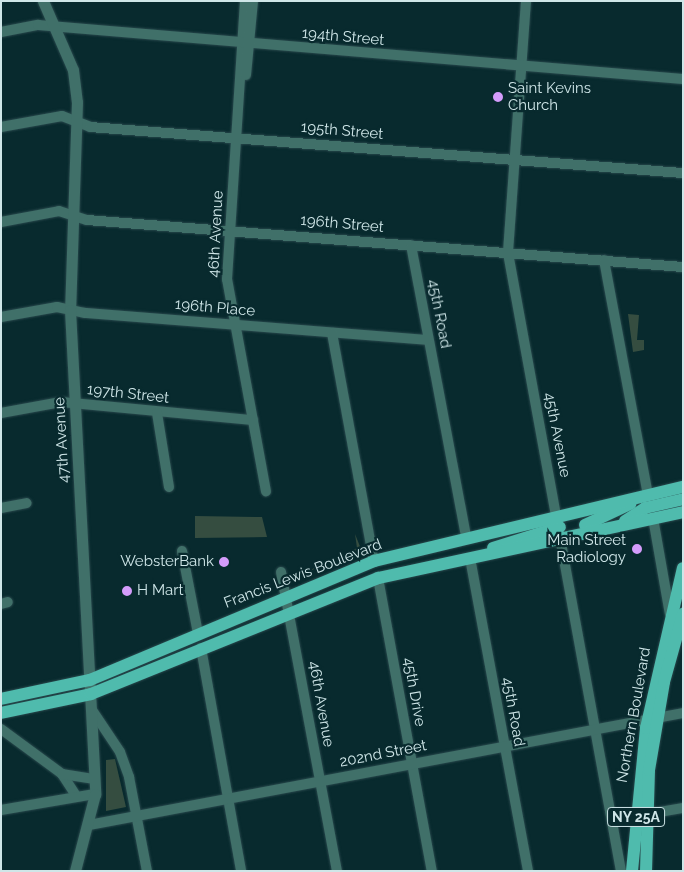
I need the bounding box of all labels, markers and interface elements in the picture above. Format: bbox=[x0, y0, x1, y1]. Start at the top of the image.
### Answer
street label: 194th Street bbox=[301, 24, 385, 50]
place label: Saint Kevins Church bbox=[508, 79, 591, 114]
marker: Saint Kevins Church bbox=[492, 91, 504, 103]
street label: 195th Street bbox=[300, 118, 384, 144]
street label: 46th Avenue bbox=[205, 190, 227, 278]
street label: 196th Street bbox=[300, 211, 384, 237]
street label: 45th Road bbox=[423, 278, 455, 350]
street label: 196th Place bbox=[174, 296, 256, 320]
street label: 197th Street bbox=[86, 381, 170, 407]
street label: 45th Avenue bbox=[540, 391, 574, 479]
street label: 47th Avenue bbox=[51, 396, 73, 484]
place label: Main Street Radiology bbox=[547, 531, 626, 566]
street label: Francis Lewis Boulevard bbox=[222, 536, 384, 612]
marker: Main Street Radiology bbox=[630, 542, 644, 556]
place label: WebsterBank bbox=[120, 553, 214, 571]
marker: WebsterBank bbox=[218, 556, 230, 568]
place label: H Mart bbox=[137, 582, 183, 600]
marker: H Mart bbox=[121, 585, 133, 597]
street label: Northern Boulevard bbox=[613, 646, 655, 784]
street label: 45th Drive bbox=[399, 656, 429, 728]
street label: 46th Avenue bbox=[305, 659, 337, 749]
street label: 45th Road bbox=[498, 676, 528, 748]
street label: 202nd Street bbox=[338, 737, 428, 771]
road number: NY 25A bbox=[606, 806, 666, 829]

